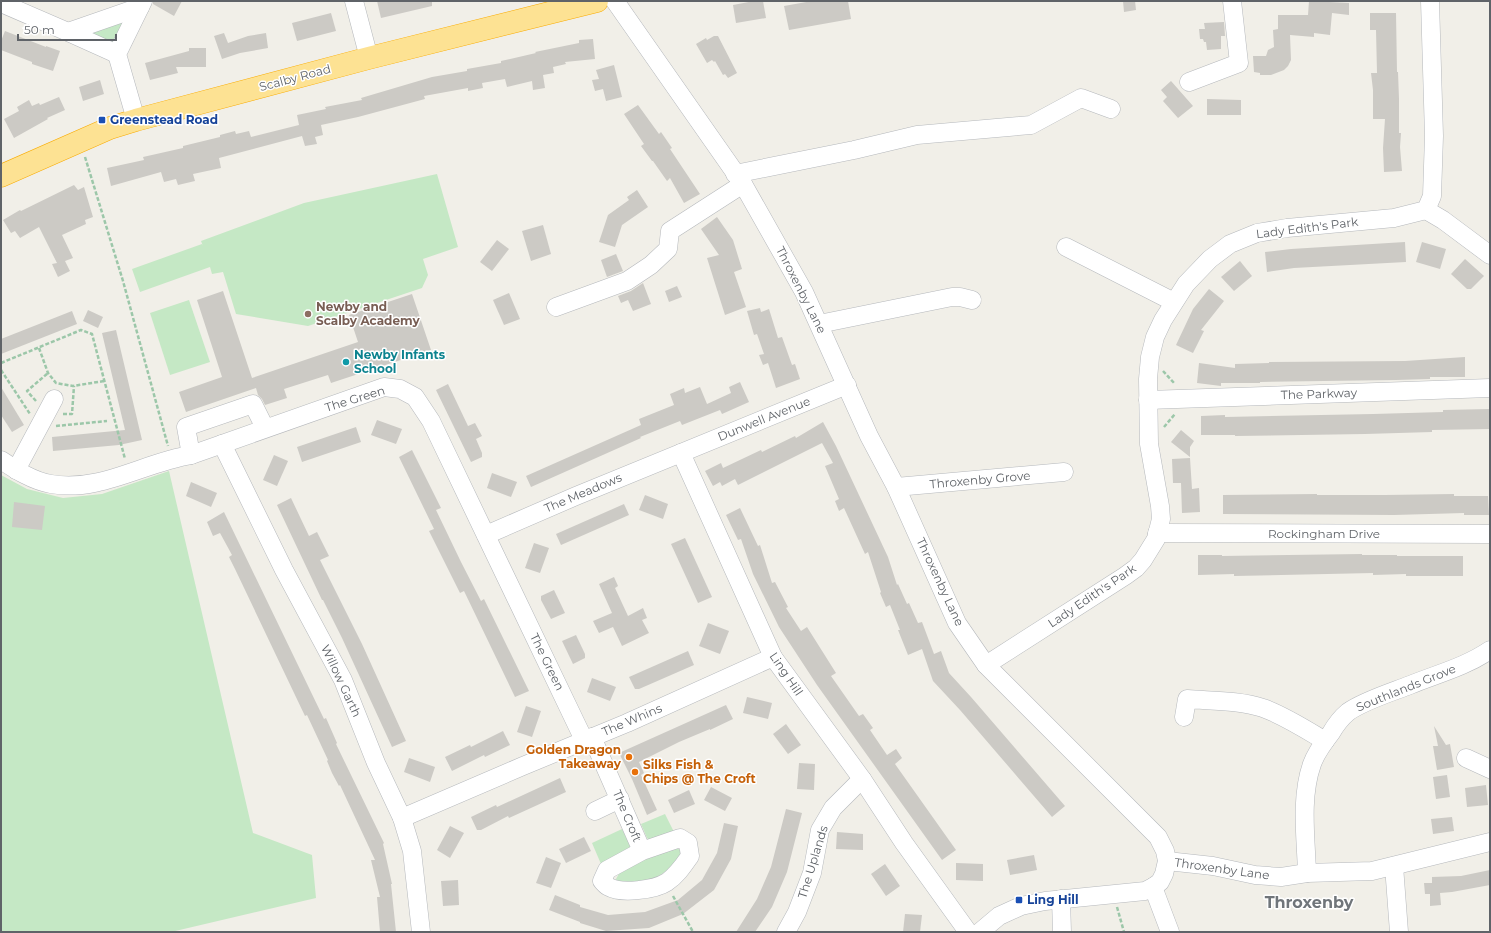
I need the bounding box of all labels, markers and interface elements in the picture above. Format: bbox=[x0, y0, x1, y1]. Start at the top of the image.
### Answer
scale bar bbox=[18, 16, 116, 42]
text: 50 m bbox=[24, 22, 55, 37]
street label: Scalby Road bbox=[257, 61, 332, 94]
place label: Greenstead Road bbox=[110, 112, 218, 127]
marker: Greenstead Road bbox=[97, 115, 107, 125]
street label: Lady Edith's Park bbox=[1255, 214, 1360, 241]
street label: Throxenby Lane bbox=[773, 244, 830, 336]
place label: Newby and Scalby Academy bbox=[316, 299, 420, 328]
marker: Newby and Scalby Academy bbox=[303, 309, 313, 319]
place label: Newby Infants School bbox=[354, 347, 446, 376]
marker: Newby Infants School bbox=[341, 357, 351, 367]
street label: The Green bbox=[323, 382, 387, 415]
street label: The Parkway bbox=[1281, 385, 1358, 402]
street label: Dunwell Avenue bbox=[715, 393, 812, 444]
street label: Throxenby Grove bbox=[929, 468, 1031, 491]
street label: The Meadows bbox=[542, 469, 624, 516]
street label: Rockingham Drive bbox=[1268, 526, 1380, 541]
street label: Throxenby Lane bbox=[913, 535, 967, 628]
street label: Lady Edith's Park bbox=[1045, 560, 1139, 631]
street label: The Green bbox=[527, 631, 568, 693]
street label: Willow Garth bbox=[318, 642, 365, 719]
street label: Ling Hill bbox=[766, 649, 806, 698]
street label: Southlands Grove bbox=[1354, 661, 1458, 714]
street label: The Whins bbox=[599, 700, 664, 739]
place label: Golden Dragon Takeaway bbox=[526, 742, 622, 771]
marker: Golden Dragon Takeaway bbox=[624, 752, 634, 762]
place label: Silks Fish & Chips @ The Croft bbox=[643, 757, 756, 786]
marker: Silks Fish & Chips @ The Croft bbox=[630, 767, 640, 777]
street label: The Croft bbox=[610, 788, 645, 844]
street label: The Uplands bbox=[794, 823, 831, 900]
street label: Throxenby Lane bbox=[1174, 854, 1270, 883]
place label: Ling Hill bbox=[1027, 892, 1079, 907]
district label: Throxenby bbox=[1265, 893, 1354, 912]
marker: Ling Hill bbox=[1014, 895, 1024, 905]

